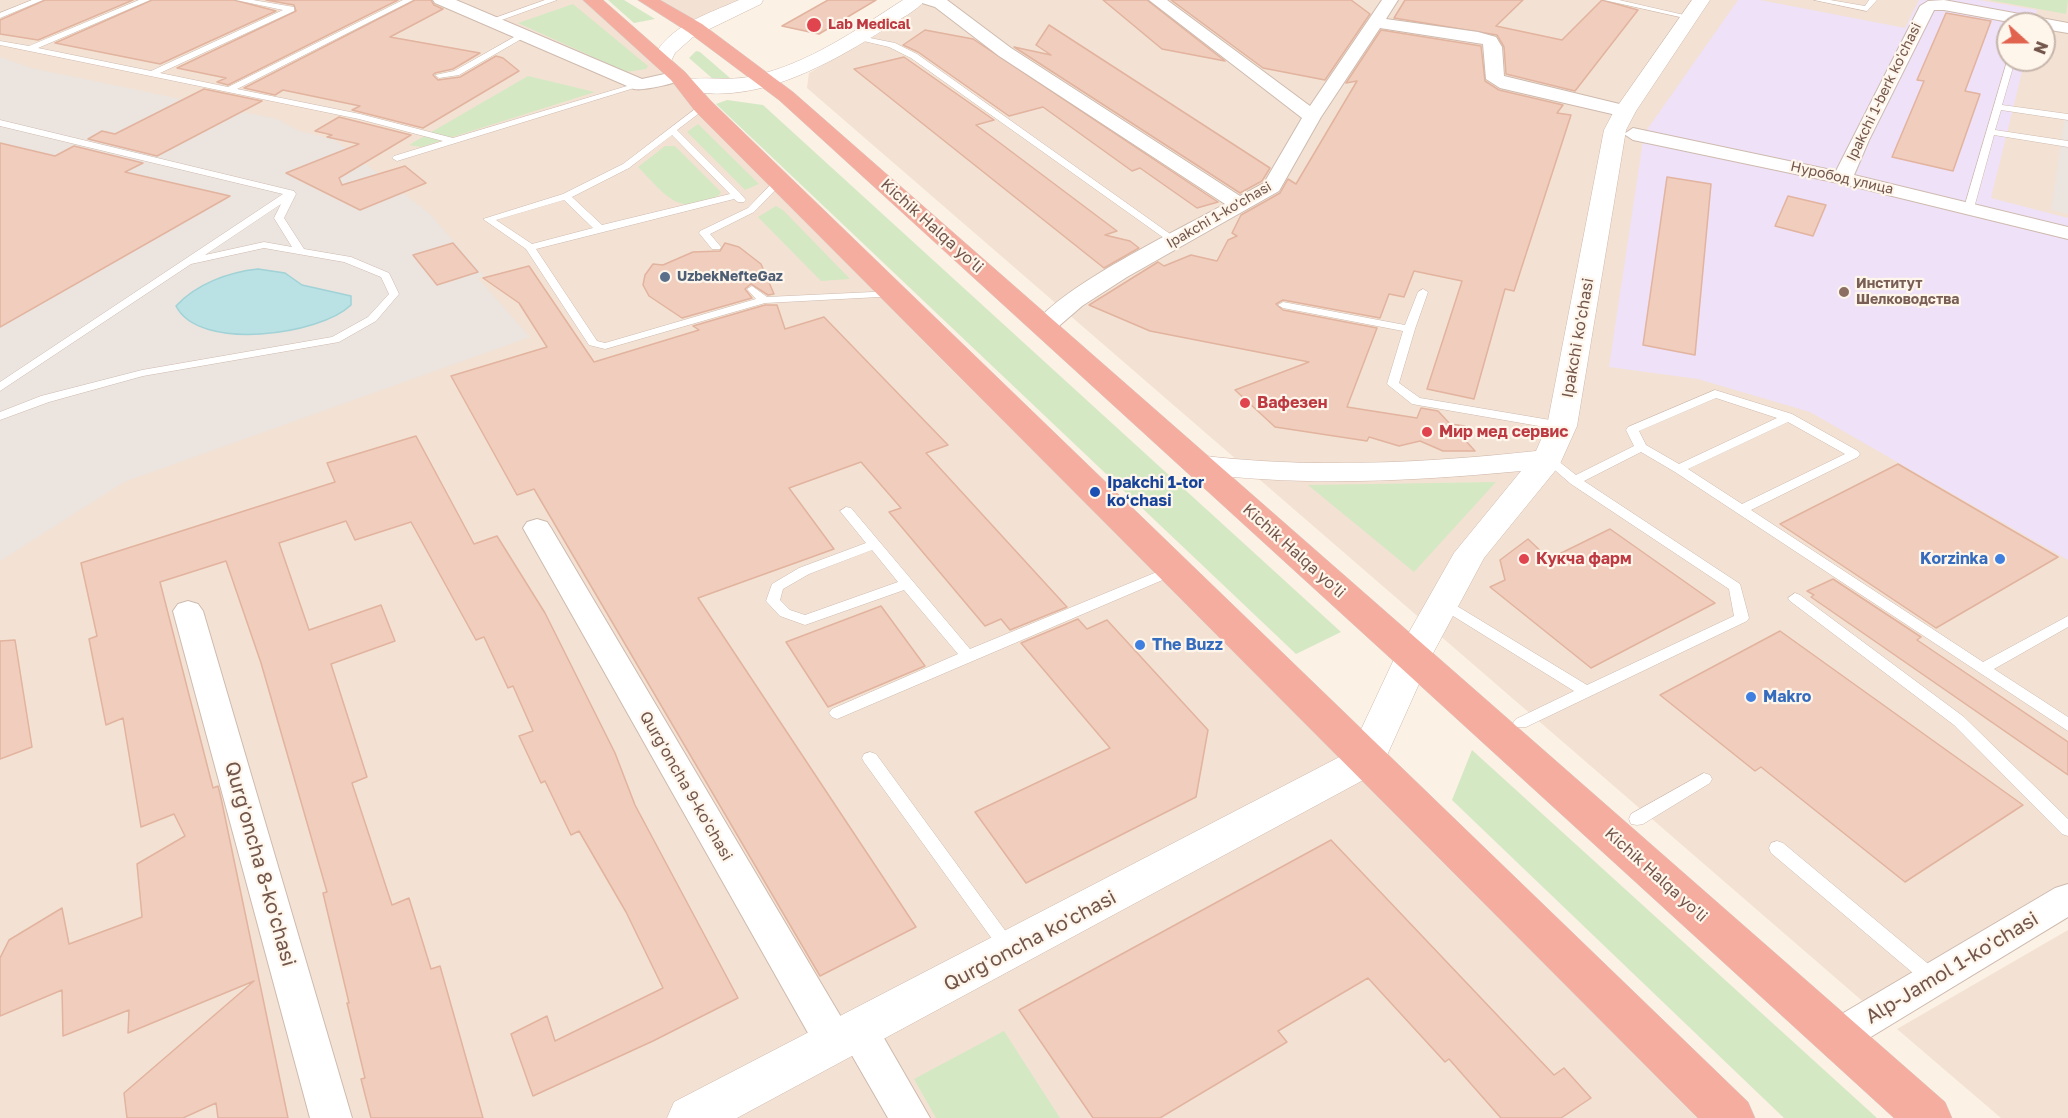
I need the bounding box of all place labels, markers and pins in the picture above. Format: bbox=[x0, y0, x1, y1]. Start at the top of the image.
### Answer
marker: Lab Medical bbox=[805, 16, 823, 34]
place label: Lab Medical bbox=[828, 17, 910, 33]
place label: UzbekNefteGaz bbox=[677, 269, 783, 285]
marker: UzbekNefteGaz bbox=[658, 270, 672, 284]
place label: Институт Шелководства bbox=[1856, 276, 1959, 308]
marker: Институт Шелководства bbox=[1837, 285, 1851, 299]
place label: Вафезен bbox=[1257, 393, 1327, 413]
marker: Вафезен bbox=[1238, 396, 1252, 410]
place label: Мир мед сервис bbox=[1439, 422, 1568, 442]
marker: Мир мед сервис bbox=[1420, 425, 1434, 439]
place label: Ipakchi 1-tor koʻchasi bbox=[1107, 473, 1204, 511]
marker: Ipakchi 1-tor koʻchasi bbox=[1088, 485, 1102, 499]
place label: Кукча фарм bbox=[1536, 549, 1631, 569]
place label: Korzinka bbox=[1920, 549, 1988, 569]
marker: Кукча фарм bbox=[1517, 552, 1531, 566]
marker: Korzinka bbox=[1993, 552, 2007, 566]
place label: The Buzz bbox=[1152, 635, 1223, 655]
marker: The Buzz bbox=[1133, 638, 1147, 652]
place label: Makro bbox=[1763, 687, 1811, 707]
marker: Makro bbox=[1744, 690, 1758, 704]

